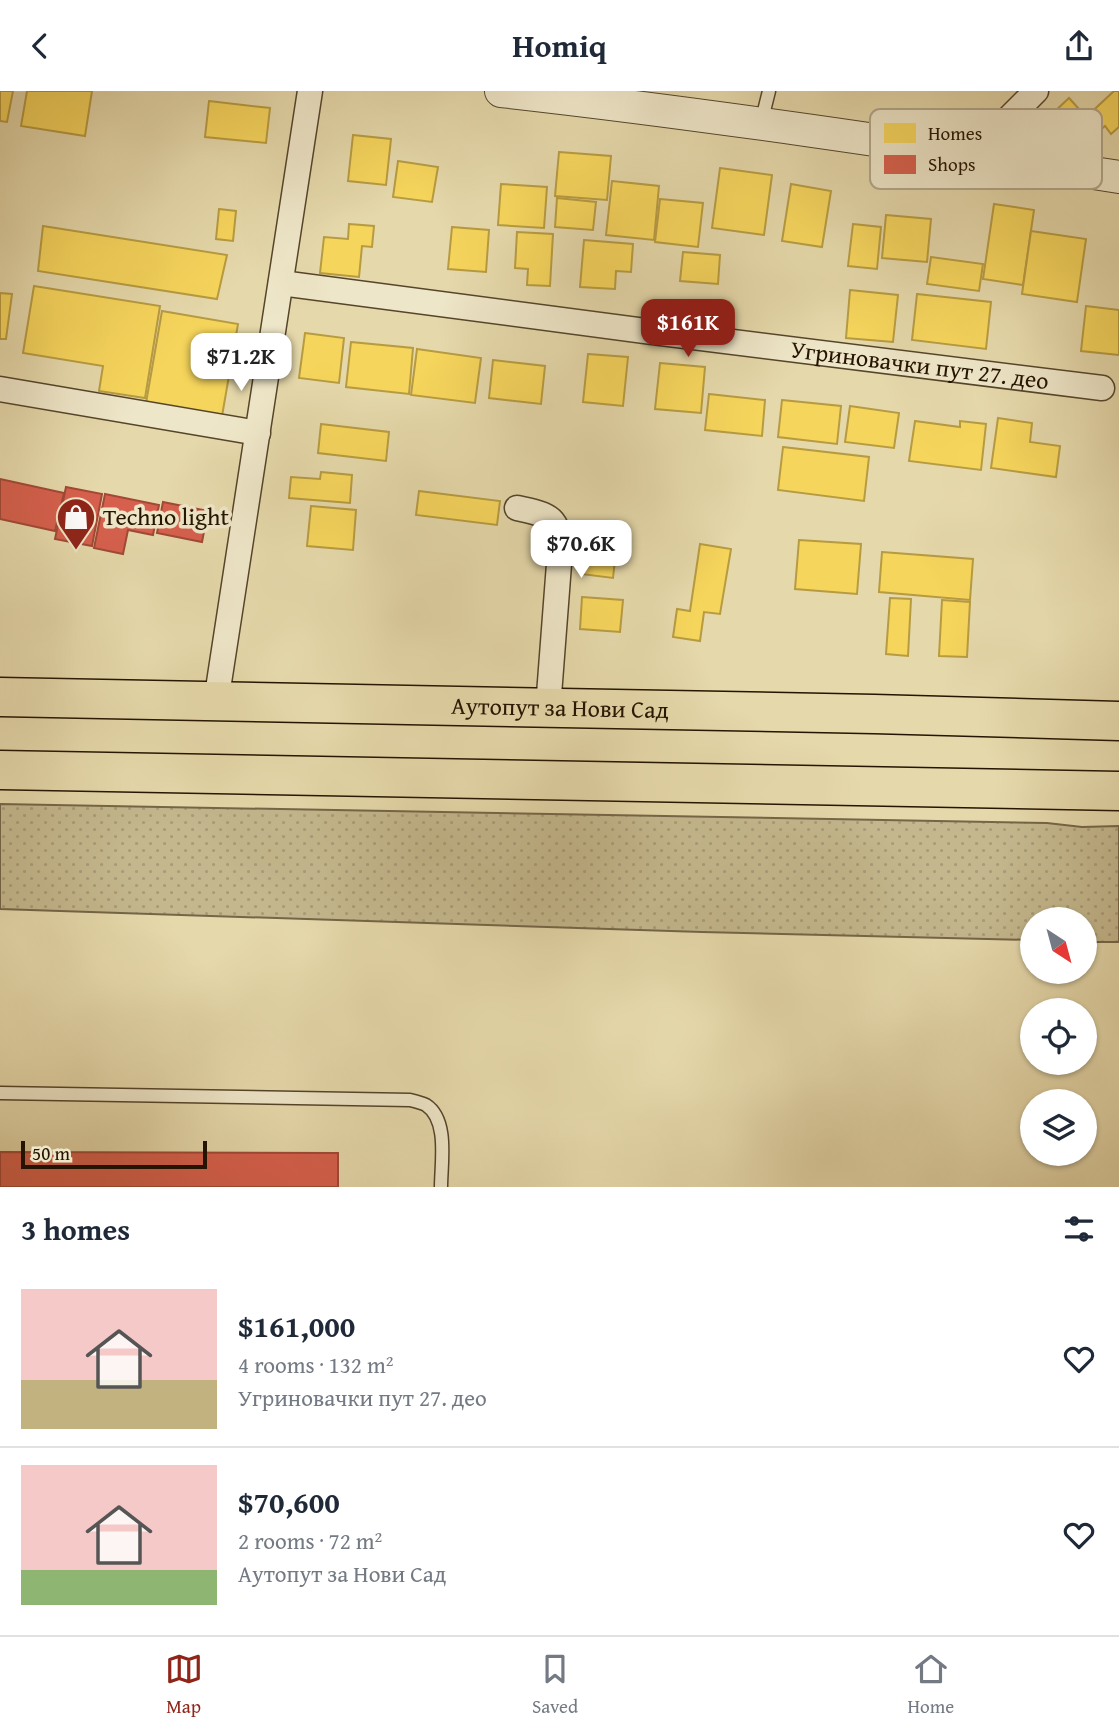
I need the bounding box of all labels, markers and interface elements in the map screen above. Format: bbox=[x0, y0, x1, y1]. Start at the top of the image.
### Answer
text: Homiq bbox=[512, 22, 607, 69]
icon: back bbox=[21, 27, 59, 65]
icon: share bbox=[1060, 27, 1098, 65]
legend bbox=[870, 109, 1102, 189]
text: Homes bbox=[928, 119, 982, 147]
text: Shops bbox=[928, 150, 975, 178]
pin: $161K bbox=[639, 299, 737, 359]
text: $161K bbox=[657, 305, 719, 338]
street label: Угриновачки пут 27. део bbox=[789, 331, 1051, 398]
pin: $71.2K bbox=[184, 334, 298, 393]
text: $71.2K bbox=[207, 339, 275, 372]
shop icon: Techno light bbox=[55, 496, 97, 551]
place label: Techno light bbox=[103, 499, 229, 534]
pin: $70.6K bbox=[524, 521, 638, 580]
text: $70.6K bbox=[547, 526, 615, 559]
street label: Аутопут за Нови Сад bbox=[451, 688, 669, 727]
north arrow bbox=[1020, 907, 1097, 983]
map controls bbox=[1020, 907, 1097, 1166]
button: locate bbox=[1020, 998, 1097, 1075]
button: layers bbox=[1020, 1089, 1097, 1166]
scale bar bbox=[21, 1138, 206, 1170]
text: 50 m bbox=[32, 1139, 70, 1167]
text: 3 homes bbox=[21, 1207, 130, 1251]
icon: filters bbox=[1060, 1210, 1098, 1248]
text: $161,000 bbox=[238, 1304, 355, 1348]
icon: home bbox=[77, 1317, 161, 1401]
icon: heart bbox=[1060, 1340, 1098, 1378]
text: 4 rooms · 132 m² bbox=[238, 1348, 393, 1381]
text: Угриновачки пут 27. део bbox=[238, 1381, 487, 1414]
text: $70,600 bbox=[238, 1480, 340, 1524]
icon: home bbox=[77, 1493, 161, 1577]
icon: heart bbox=[1060, 1516, 1098, 1554]
text: 2 rooms · 72 m² bbox=[238, 1524, 382, 1557]
text: Аутопут за Нови Сад bbox=[238, 1557, 446, 1590]
tab: Map bbox=[165, 1650, 203, 1720]
tab: Saved bbox=[532, 1650, 578, 1720]
tab: Home bbox=[908, 1650, 954, 1720]

